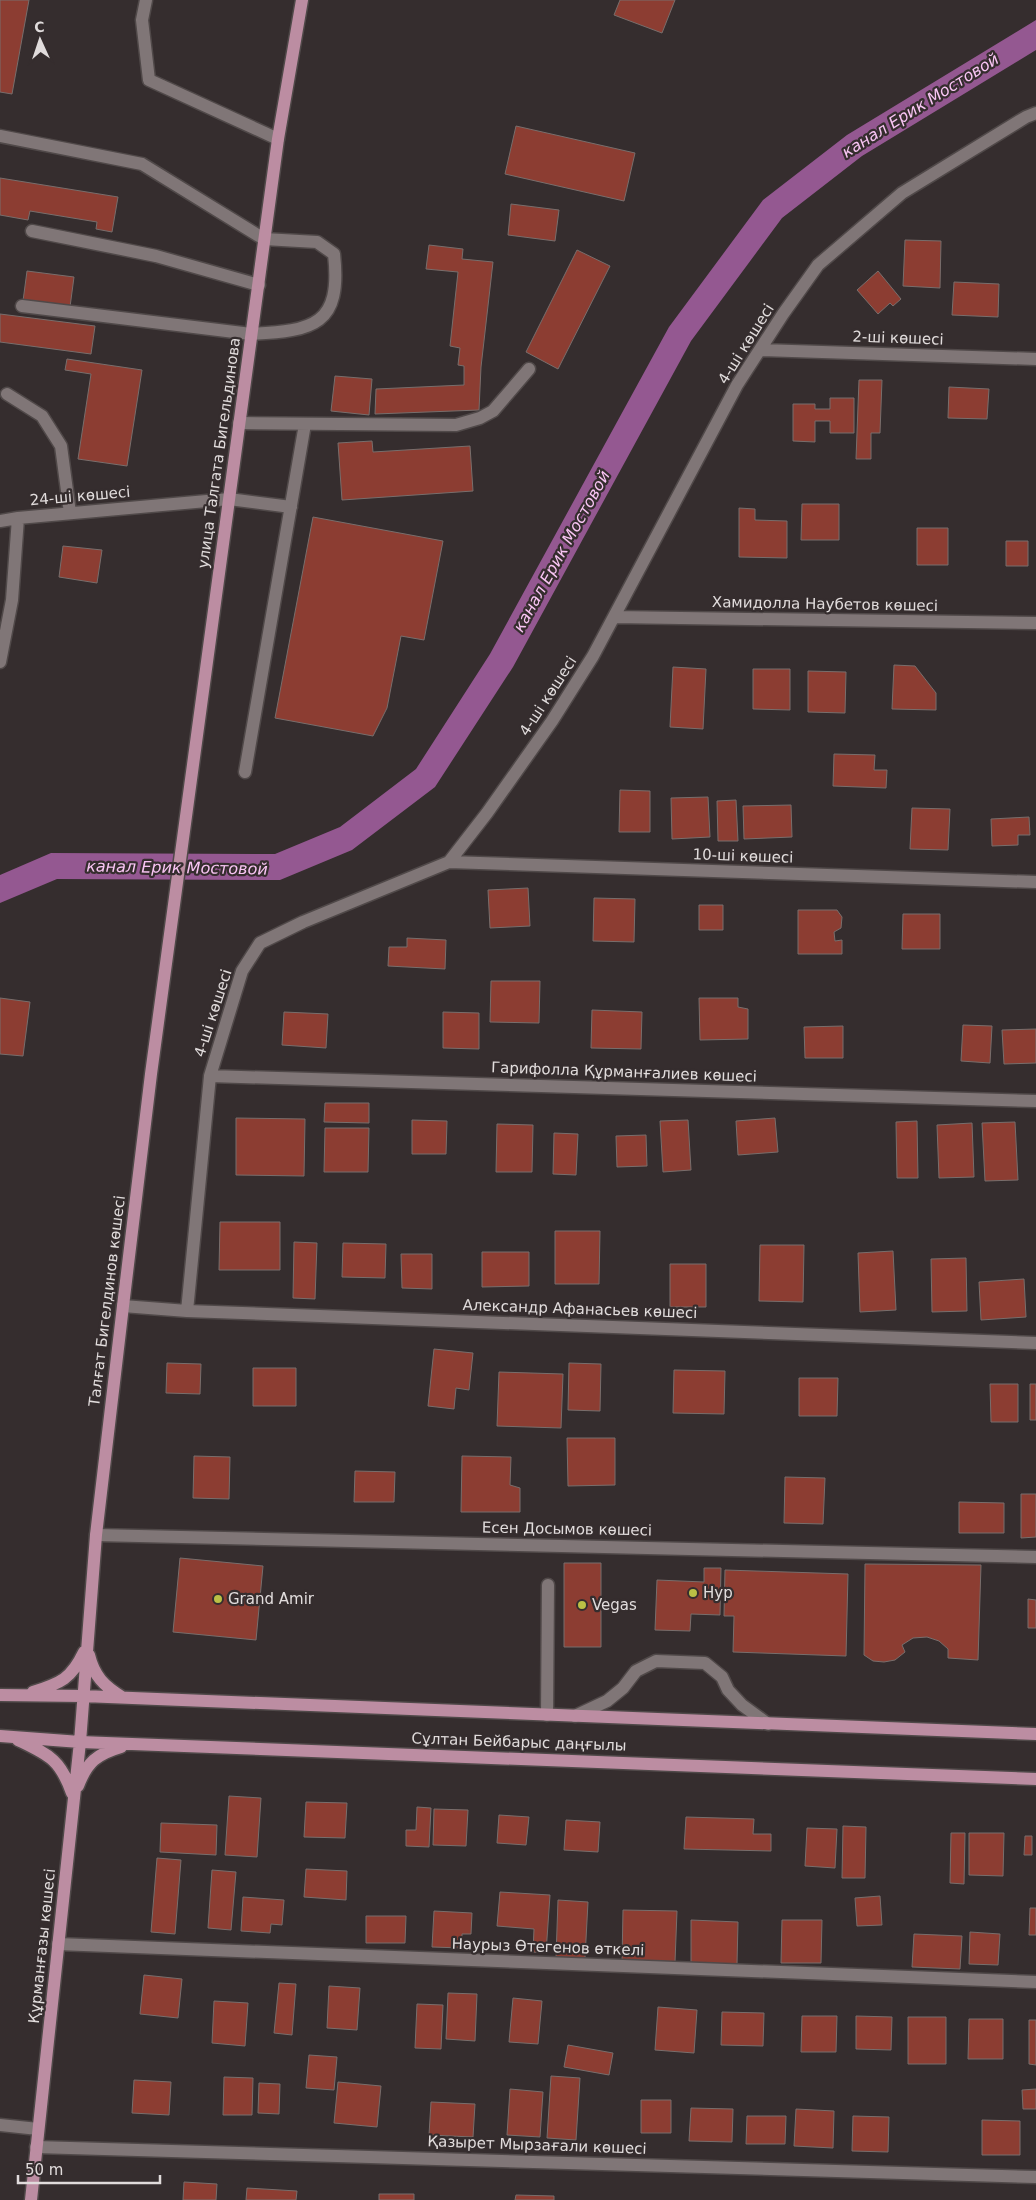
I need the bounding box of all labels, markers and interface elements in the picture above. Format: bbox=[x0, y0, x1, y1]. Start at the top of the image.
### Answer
north arrow bbox=[15, 15, 65, 65]
text: С bbox=[34, 19, 45, 35]
water label: канал Ерик Мостовой bbox=[838, 49, 1002, 162]
street label: 4-ші көшесі bbox=[714, 301, 778, 387]
street label: 2-ші көшесі bbox=[852, 327, 944, 349]
street label: улица Талгата Бигельдинова bbox=[194, 336, 244, 570]
water label: канал Ерик Мостовой bbox=[509, 467, 614, 635]
street label: 24-ші көшесі bbox=[29, 483, 131, 509]
street label: Хамидолла Наубетов көшесі bbox=[712, 593, 938, 615]
street label: 4-ші көшесі bbox=[516, 653, 580, 739]
street label: 10-ші көшесі bbox=[692, 845, 794, 867]
water label: канал Ерик Мостовой bbox=[86, 856, 268, 879]
street label: 4-ші көшесі bbox=[190, 967, 236, 1059]
street label: Гарифолла Құрманғалиев көшесі bbox=[491, 1058, 757, 1086]
street label: Талғат Бигелдинов көшесі bbox=[85, 1194, 129, 1409]
street label: Александр Афанасьев көшесі bbox=[462, 1296, 698, 1322]
street label: Есен Досымов көшесі bbox=[482, 1519, 652, 1539]
place label: Нур bbox=[703, 1584, 733, 1602]
marker: Нур bbox=[687, 1587, 699, 1599]
place label: Grand Amir bbox=[228, 1590, 315, 1608]
marker: Grand Amir bbox=[212, 1593, 224, 1605]
place label: Vegas bbox=[592, 1596, 637, 1614]
marker: Vegas bbox=[576, 1599, 588, 1611]
street label: Сұлтан Бейбарыс даңғылы bbox=[411, 1729, 627, 1755]
street label: Құрманғазы көшесі bbox=[25, 1868, 59, 2024]
street label: Наурыз Өтегенов өткелі bbox=[451, 1935, 645, 1959]
street label: Қазырет Мырзағали көшесі bbox=[427, 2132, 647, 2158]
scale bar bbox=[18, 2152, 160, 2184]
text: 50 m bbox=[25, 2161, 63, 2179]

